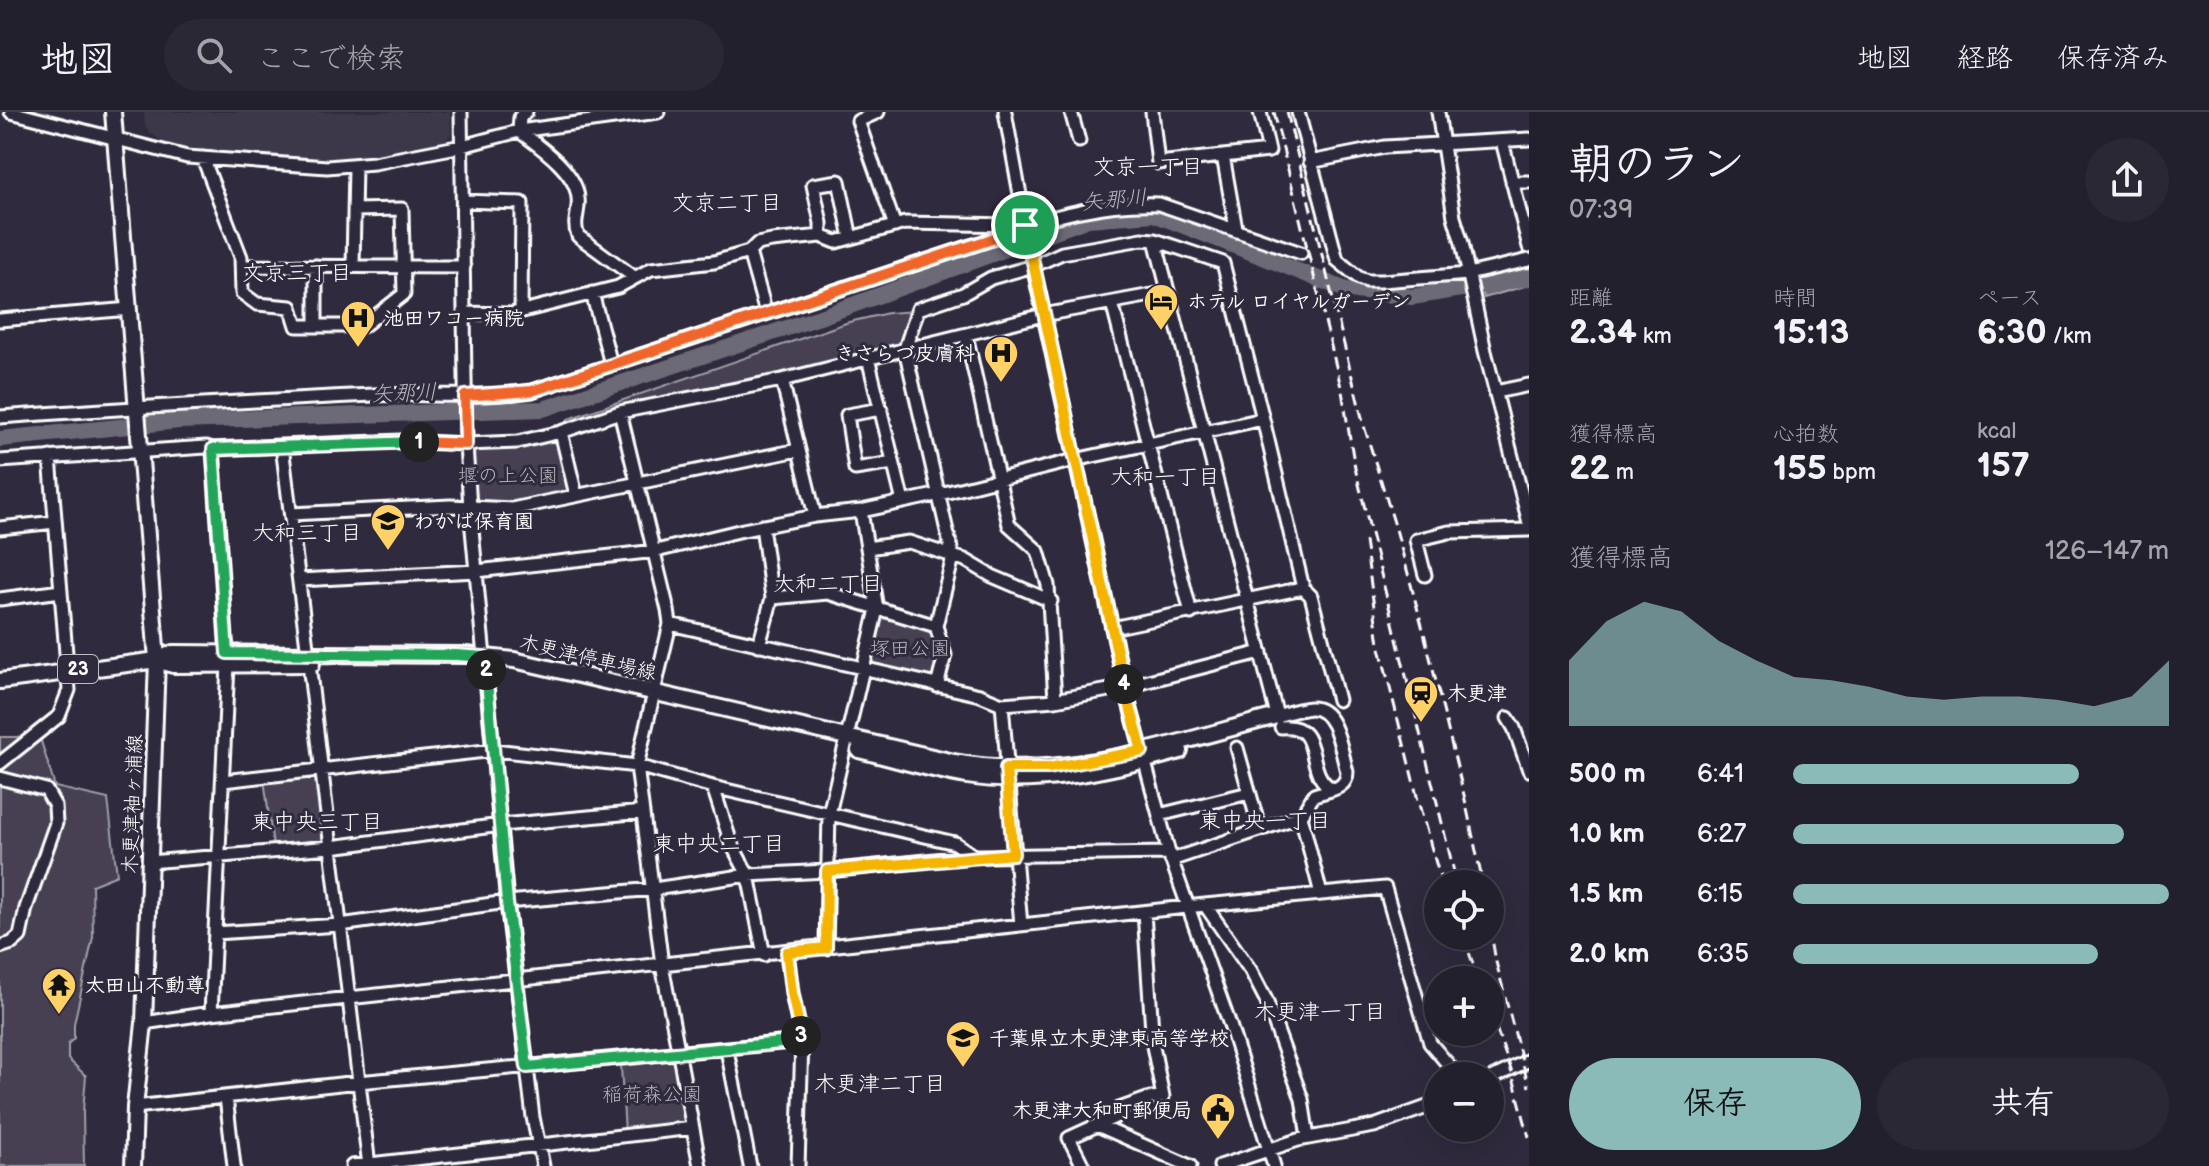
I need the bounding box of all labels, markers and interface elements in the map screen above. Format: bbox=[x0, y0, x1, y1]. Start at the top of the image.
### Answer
search box bbox=[164, 19, 724, 91]
icon: search bbox=[192, 33, 236, 77]
text: 地図 bbox=[40, 38, 116, 83]
text: ここで検索 bbox=[256, 41, 406, 77]
text: 地図 bbox=[1857, 42, 1913, 75]
text: 経路 bbox=[1957, 42, 2013, 75]
text: 保存済み bbox=[2057, 42, 2169, 75]
text: 朝のラン bbox=[1569, 138, 1745, 191]
button: share bbox=[2085, 138, 2169, 222]
district label: 文京一丁目 bbox=[1093, 154, 1203, 181]
water label: 矢那川 bbox=[1080, 184, 1148, 217]
district label: 文京二丁目 bbox=[672, 190, 782, 217]
pin bbox=[991, 191, 1059, 259]
text: 07:39 bbox=[1569, 195, 1633, 226]
icon: arrive bbox=[1003, 203, 1047, 247]
district label: 文京三丁目 bbox=[242, 260, 352, 287]
hotel icon: ホテル ロイヤルガーデン bbox=[1142, 282, 1180, 332]
text: 距離 bbox=[1569, 285, 1613, 312]
text: 時間 bbox=[1773, 285, 1817, 312]
text: ペース bbox=[1977, 285, 2042, 312]
place label: ホテル ロイヤルガーデン bbox=[1187, 290, 1411, 314]
hospital icon: 池田ワコー病院 bbox=[339, 299, 377, 349]
place label: 池田ワコー病院 bbox=[384, 307, 524, 331]
text: 2.34 bbox=[1569, 312, 1637, 353]
text: 15:13 bbox=[1773, 312, 1849, 353]
text: 6:30 bbox=[1977, 312, 2047, 353]
text: km bbox=[1637, 323, 1672, 350]
text: /km bbox=[2047, 323, 2092, 350]
hospital icon: きさらづ皮膚科 bbox=[982, 334, 1020, 384]
place label: きさらづ皮膚科 bbox=[835, 342, 975, 366]
water label: 矢那川 bbox=[371, 379, 438, 408]
text: kcal bbox=[1977, 418, 2016, 445]
text: 獲得標高 bbox=[1569, 421, 1657, 448]
text: 心拍数 bbox=[1773, 421, 1839, 448]
pin: 1 bbox=[399, 422, 439, 462]
text: 1 bbox=[414, 428, 424, 455]
text: 157 bbox=[1977, 445, 2030, 486]
text: 22 bbox=[1569, 448, 1610, 489]
text: 155 bbox=[1773, 448, 1827, 489]
text: m bbox=[1610, 459, 1634, 486]
text: bpm bbox=[1827, 459, 1876, 486]
park label: 堰の上公園 bbox=[458, 464, 558, 488]
district label: 大和一丁目 bbox=[1110, 464, 1220, 491]
school or university icon: わかば保育園 bbox=[369, 502, 407, 552]
place label: わかば保育園 bbox=[414, 510, 534, 534]
district label: 大和三丁目 bbox=[252, 520, 362, 547]
text: 126–147 m bbox=[2045, 536, 2169, 567]
text: 獲得標高 bbox=[1569, 543, 1673, 574]
district label: 大和二丁目 bbox=[773, 571, 883, 598]
street label: 木更津停車場線 bbox=[517, 631, 659, 685]
park label: 塚田公園 bbox=[870, 637, 950, 661]
pin: 2 bbox=[466, 650, 506, 690]
road number: 23 bbox=[58, 655, 98, 683]
text: 2 bbox=[479, 656, 493, 683]
pin: 4 bbox=[1104, 664, 1144, 704]
text: 4 bbox=[1118, 670, 1130, 697]
station icon: 木更津 bbox=[1402, 674, 1440, 724]
place label: 木更津 bbox=[1447, 682, 1507, 706]
street label: 木更津袖ヶ浦線 bbox=[119, 734, 147, 874]
text: 500 m bbox=[1569, 759, 1646, 790]
text: 6:41 bbox=[1697, 759, 1744, 790]
district label: 東中央一丁目 bbox=[1199, 808, 1331, 835]
district label: 東中央三丁目 bbox=[251, 809, 383, 836]
text: 1.0 km bbox=[1569, 819, 1645, 850]
text: 6:27 bbox=[1697, 819, 1746, 850]
district label: 東中央二丁目 bbox=[653, 831, 785, 858]
map controls bbox=[1424, 870, 1504, 1142]
button: locate bbox=[1424, 870, 1504, 950]
text: 1.5 km bbox=[1569, 879, 1644, 910]
text: 6:15 bbox=[1697, 879, 1743, 910]
text: 2.0 km bbox=[1569, 939, 1649, 970]
text: 6:35 bbox=[1697, 939, 1749, 970]
temple icon: 太田山不動尊 bbox=[40, 966, 78, 1016]
button: + bbox=[1424, 966, 1504, 1046]
place label: 太田山不動尊 bbox=[85, 974, 205, 998]
district label: 木更津一丁目 bbox=[1254, 999, 1386, 1026]
pin: 3 bbox=[781, 1016, 821, 1056]
school or university icon: 千葉県立木更津東高等学校 bbox=[944, 1019, 982, 1069]
text: 3 bbox=[795, 1022, 807, 1049]
place label: 千葉県立木更津東高等学校 bbox=[989, 1027, 1229, 1051]
button: 保存 bbox=[1569, 1058, 1861, 1150]
button: 共有 bbox=[1877, 1058, 2169, 1150]
button: − bbox=[1424, 1062, 1504, 1142]
district label: 木更津二丁目 bbox=[814, 1071, 946, 1098]
park label: 稲荷森公園 bbox=[602, 1083, 702, 1107]
public building icon: 木更津大和町郵便局 bbox=[1199, 1091, 1237, 1141]
place label: 木更津大和町郵便局 bbox=[1012, 1099, 1192, 1123]

